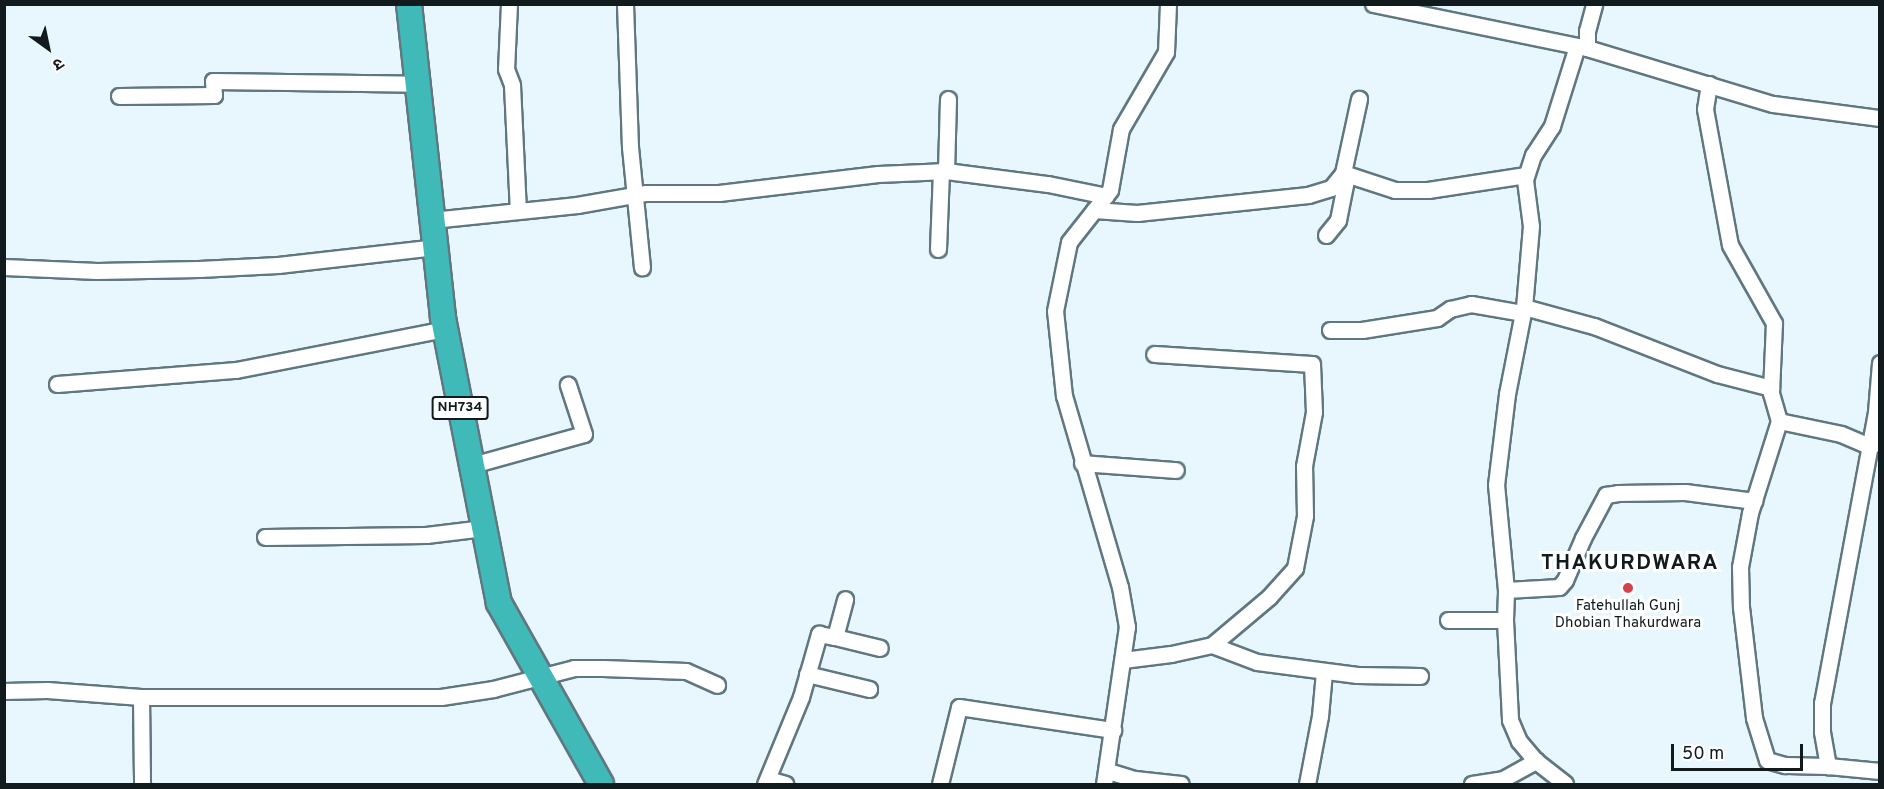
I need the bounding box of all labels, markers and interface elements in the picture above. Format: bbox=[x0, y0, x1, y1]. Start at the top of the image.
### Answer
north arrow bbox=[18, 18, 78, 78]
text: उ bbox=[48, 52, 67, 74]
road number: NH734 bbox=[432, 397, 488, 419]
district label: THAKURDWARA bbox=[1541, 551, 1719, 577]
marker: Fatehullah Gunj Dhobian Thakurdwara bbox=[1621, 581, 1635, 595]
place label: Fatehullah Gunj Dhobian Thakurdwara bbox=[1555, 597, 1701, 632]
scale bar bbox=[1674, 732, 1806, 770]
text: 50 m bbox=[1682, 743, 1724, 766]

